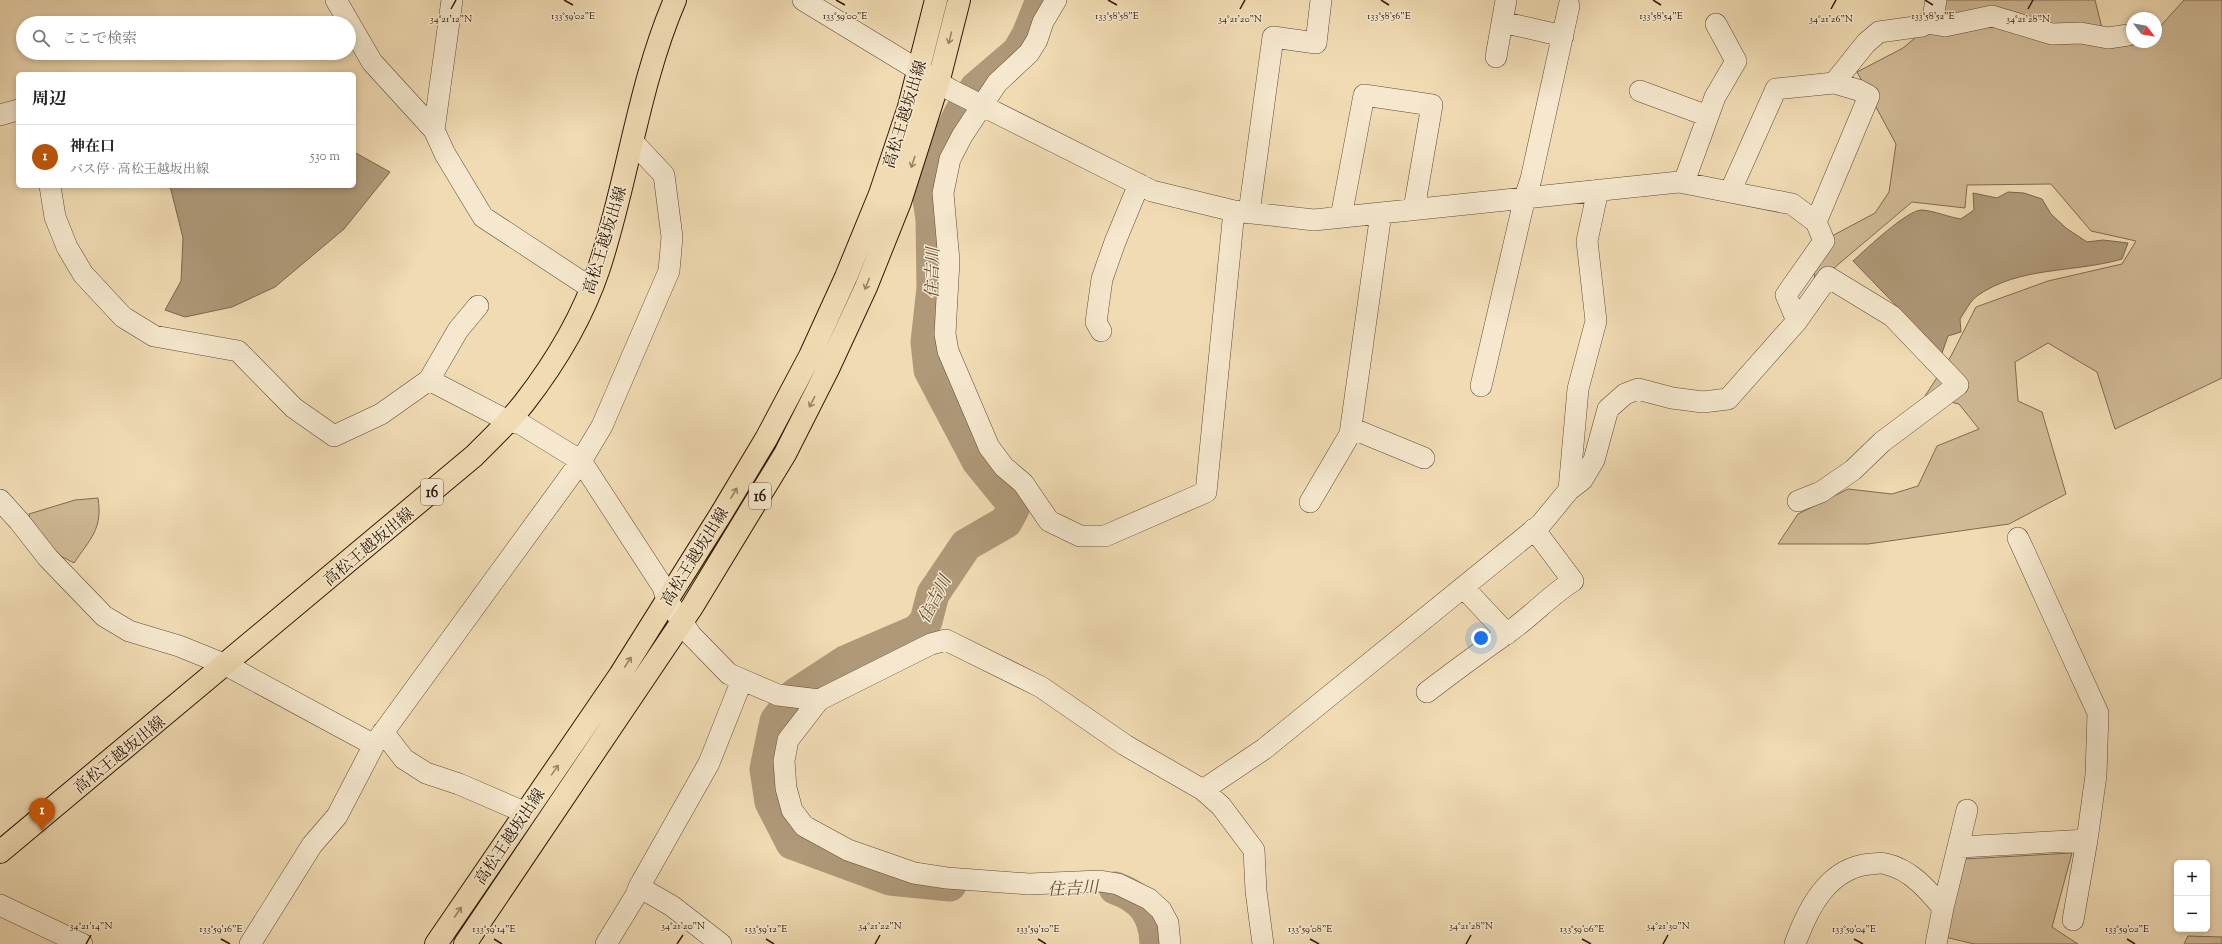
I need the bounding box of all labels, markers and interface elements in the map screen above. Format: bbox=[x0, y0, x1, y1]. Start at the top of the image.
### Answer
text: 133°59'02"E bbox=[551, 9, 595, 24]
text: 133°59'00"E bbox=[823, 9, 867, 24]
text: 133°58'58"E bbox=[1095, 9, 1139, 24]
text: 133°58'56"E bbox=[1367, 9, 1411, 24]
text: 133°58'54"E bbox=[1639, 9, 1683, 24]
text: 133°58'52"E bbox=[1911, 9, 1955, 24]
text: 34°21'12"N bbox=[430, 12, 472, 27]
text: 34°21'20"N bbox=[1218, 12, 1262, 27]
text: 34°21'26"N bbox=[1809, 12, 1853, 27]
text: 34°21'28"N bbox=[2006, 12, 2050, 27]
north arrow bbox=[2126, 12, 2162, 48]
search box bbox=[16, 16, 356, 60]
icon: search bbox=[30, 27, 52, 49]
text: ここで検索 bbox=[62, 29, 137, 50]
one-way arrow bbox=[945, 31, 953, 44]
street label: 高松王越坂出線 bbox=[879, 58, 934, 172]
text: 周辺 bbox=[32, 88, 66, 112]
text: 神在口 bbox=[70, 137, 115, 158]
text: 1 bbox=[43, 148, 47, 166]
text: 530 m bbox=[310, 148, 340, 166]
one-way arrow bbox=[909, 156, 916, 169]
text: バス停 · 高松王越坂出線 bbox=[70, 161, 209, 179]
street label: 高松王越坂出線 bbox=[579, 184, 634, 298]
water label: 住吉川 bbox=[922, 245, 946, 299]
one-way arrow bbox=[863, 278, 870, 290]
one-way arrow bbox=[807, 395, 815, 407]
road number: 16 bbox=[421, 479, 443, 505]
road number: 16 bbox=[749, 483, 771, 509]
one-way arrow bbox=[730, 487, 738, 499]
street label: 高松王越坂出線 bbox=[319, 503, 420, 593]
street label: 高松王越坂出線 bbox=[657, 504, 736, 611]
water label: 住吉川 bbox=[914, 570, 959, 628]
your location bbox=[1471, 628, 1491, 648]
one-way arrow bbox=[624, 657, 632, 668]
street label: 高松王越坂出線 bbox=[70, 712, 171, 800]
one-way arrow bbox=[551, 764, 559, 775]
street label: 高松王越坂出線 bbox=[470, 785, 552, 890]
pin: 1 bbox=[29, 798, 55, 831]
map controls bbox=[2174, 860, 2210, 932]
button: + bbox=[2174, 860, 2210, 896]
water label: 住吉川 bbox=[1047, 877, 1101, 903]
button: − bbox=[2174, 896, 2210, 932]
one-way arrow bbox=[454, 907, 462, 918]
text: 34°21'14"N bbox=[70, 919, 112, 934]
text: 34°21'20"N bbox=[661, 919, 705, 934]
text: 34°21'22"N bbox=[858, 919, 902, 934]
text: 34°21'28"N bbox=[1449, 919, 1493, 934]
text: 34°21'30"N bbox=[1646, 919, 1690, 934]
text: 133°59'16"E bbox=[199, 922, 243, 937]
text: 133°59'14"E bbox=[472, 922, 516, 937]
text: 133°59'12"E bbox=[745, 922, 787, 937]
text: 133°59'10"E bbox=[1016, 922, 1060, 937]
text: 133°59'08"E bbox=[1288, 922, 1332, 937]
text: 133°59'06"E bbox=[1560, 922, 1604, 937]
text: 133°59'04"E bbox=[1832, 922, 1876, 937]
text: 133°59'02"E bbox=[2105, 922, 2149, 937]

